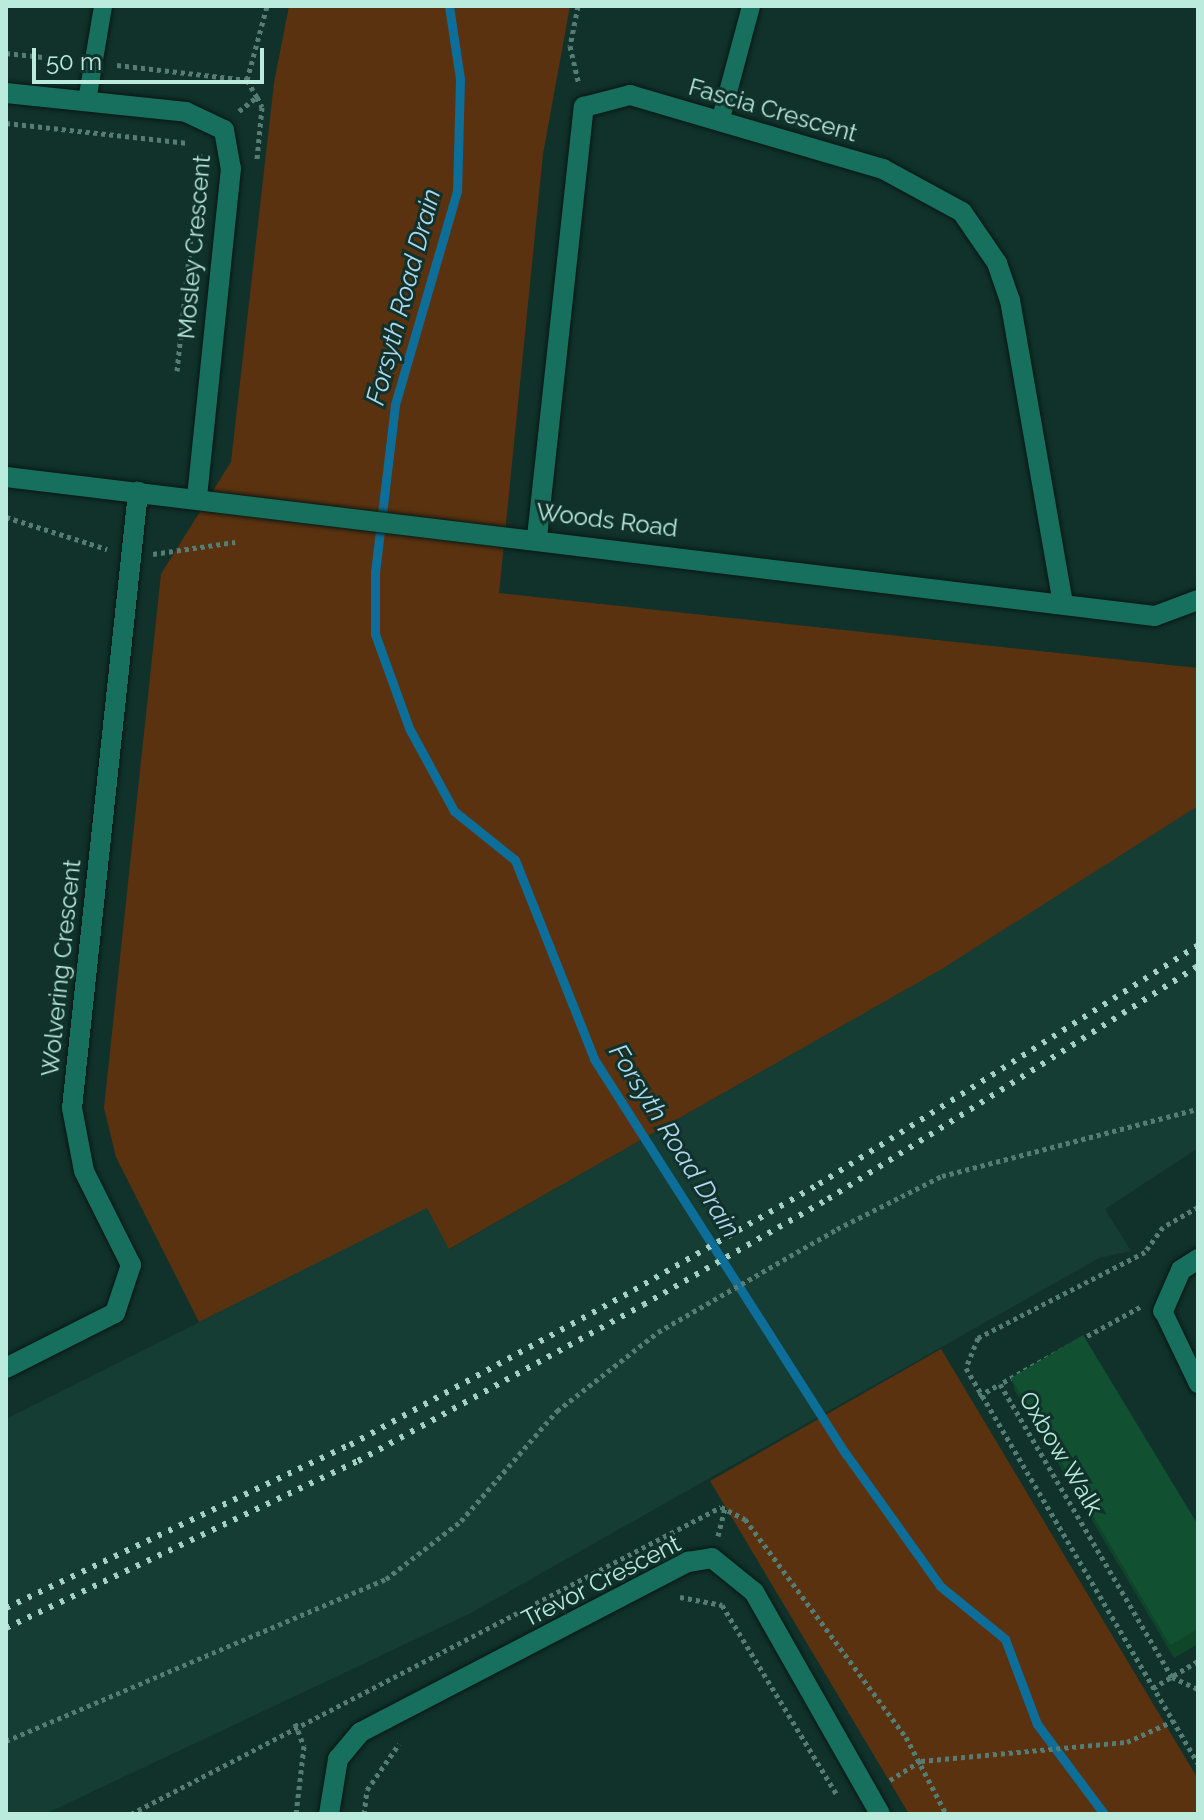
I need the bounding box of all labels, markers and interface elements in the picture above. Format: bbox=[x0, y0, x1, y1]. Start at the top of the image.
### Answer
scale bar bbox=[36, 32, 268, 82]
text: 50 m bbox=[46, 47, 102, 76]
street label: Fascia Crescent bbox=[685, 72, 861, 148]
street label: Mosley Crescent bbox=[172, 153, 216, 341]
water label: Forsyth Road Drain bbox=[360, 186, 448, 408]
street label: Woods Road bbox=[535, 497, 679, 543]
street label: Wolvering Crescent bbox=[35, 858, 87, 1078]
water label: Forsyth Road Drain bbox=[602, 1038, 746, 1244]
street label: Oxbow Walk bbox=[1013, 1385, 1109, 1521]
street label: Trevor Crescent bbox=[517, 1529, 685, 1633]

